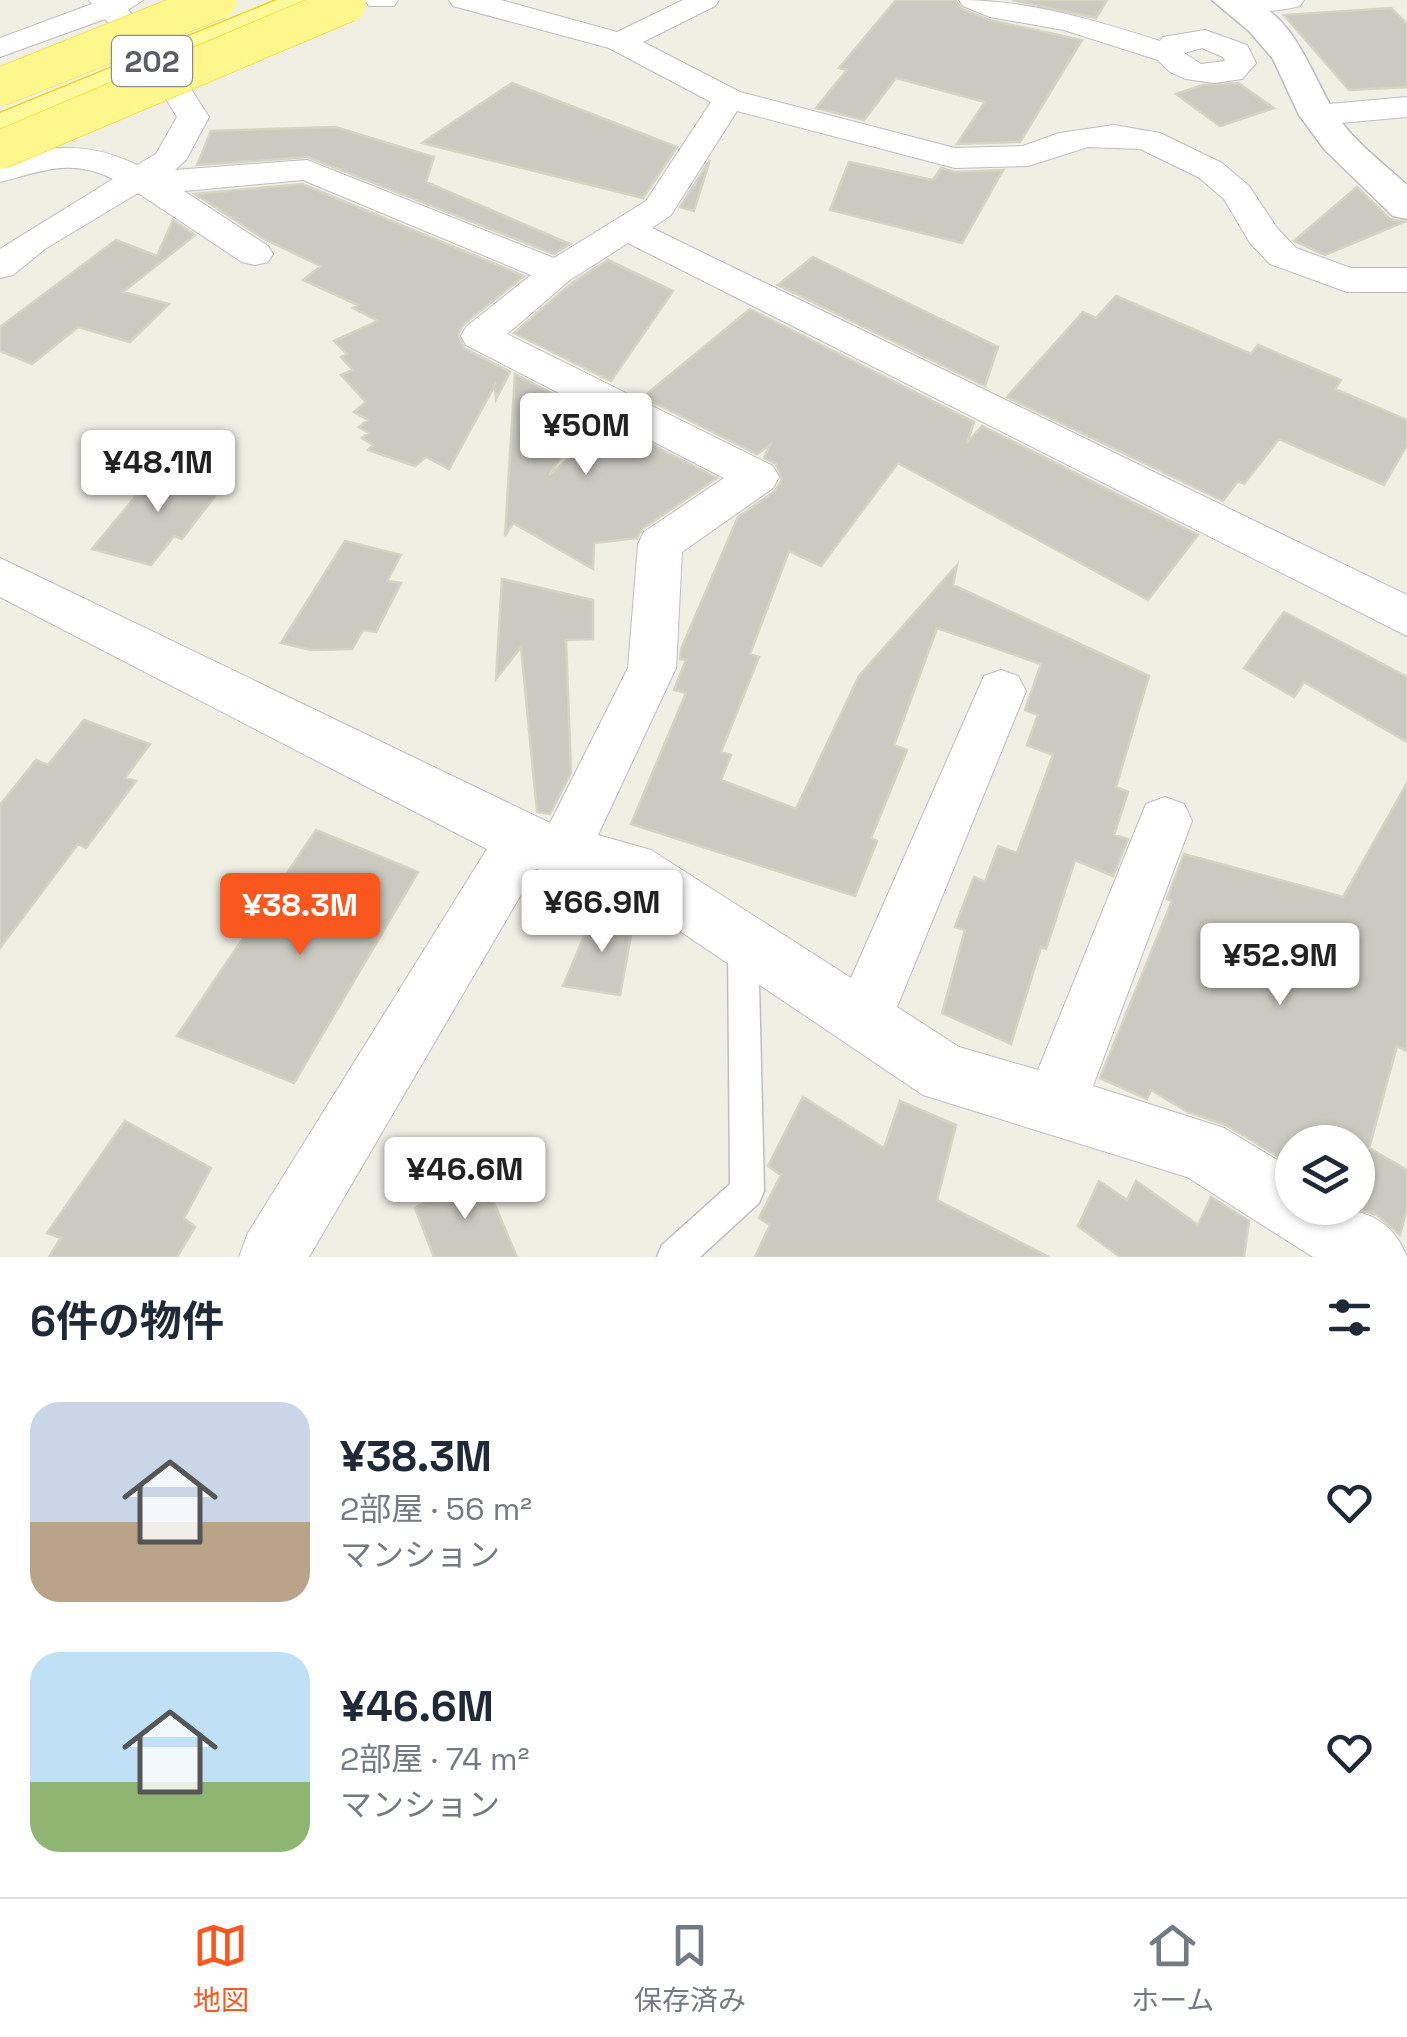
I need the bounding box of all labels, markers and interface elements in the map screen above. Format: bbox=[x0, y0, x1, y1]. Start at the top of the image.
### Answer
road number: 202 bbox=[112, 36, 192, 86]
pin: ¥50M bbox=[527, 393, 645, 478]
text: ¥50M bbox=[542, 405, 630, 445]
pin: ¥48.1M bbox=[77, 430, 239, 515]
text: ¥48.1M bbox=[103, 442, 213, 482]
pin: ¥66.9M bbox=[521, 870, 683, 955]
pin: ¥38.3M bbox=[219, 873, 381, 958]
text: ¥66.9M bbox=[544, 882, 660, 922]
text: ¥38.3M bbox=[242, 885, 358, 925]
pin: ¥52.9M bbox=[1199, 923, 1361, 1008]
text: ¥52.9M bbox=[1222, 935, 1338, 975]
map controls bbox=[1275, 1125, 1375, 1225]
button: layers bbox=[1275, 1125, 1375, 1225]
pin: ¥46.6M bbox=[384, 1137, 546, 1222]
text: ¥46.6M bbox=[406, 1149, 524, 1189]
icon: filters bbox=[1322, 1290, 1377, 1345]
text: 6件の物件 bbox=[30, 1295, 224, 1348]
text: ¥38.3M bbox=[340, 1430, 492, 1483]
icon: home bbox=[110, 1442, 230, 1562]
icon: heart bbox=[1322, 1475, 1377, 1530]
text: 2部屋 · 56 m² bbox=[340, 1489, 532, 1529]
text: マンション bbox=[340, 1535, 500, 1575]
text: ¥46.6M bbox=[340, 1680, 494, 1733]
icon: home bbox=[110, 1692, 230, 1812]
icon: heart bbox=[1322, 1725, 1377, 1780]
text: 2部屋 · 74 m² bbox=[340, 1739, 529, 1779]
text: マンション bbox=[340, 1785, 500, 1825]
tab: 地図 bbox=[193, 1918, 249, 2018]
tab: 保存済み bbox=[634, 1918, 746, 2018]
tab: ホーム bbox=[1131, 1918, 1214, 2018]

